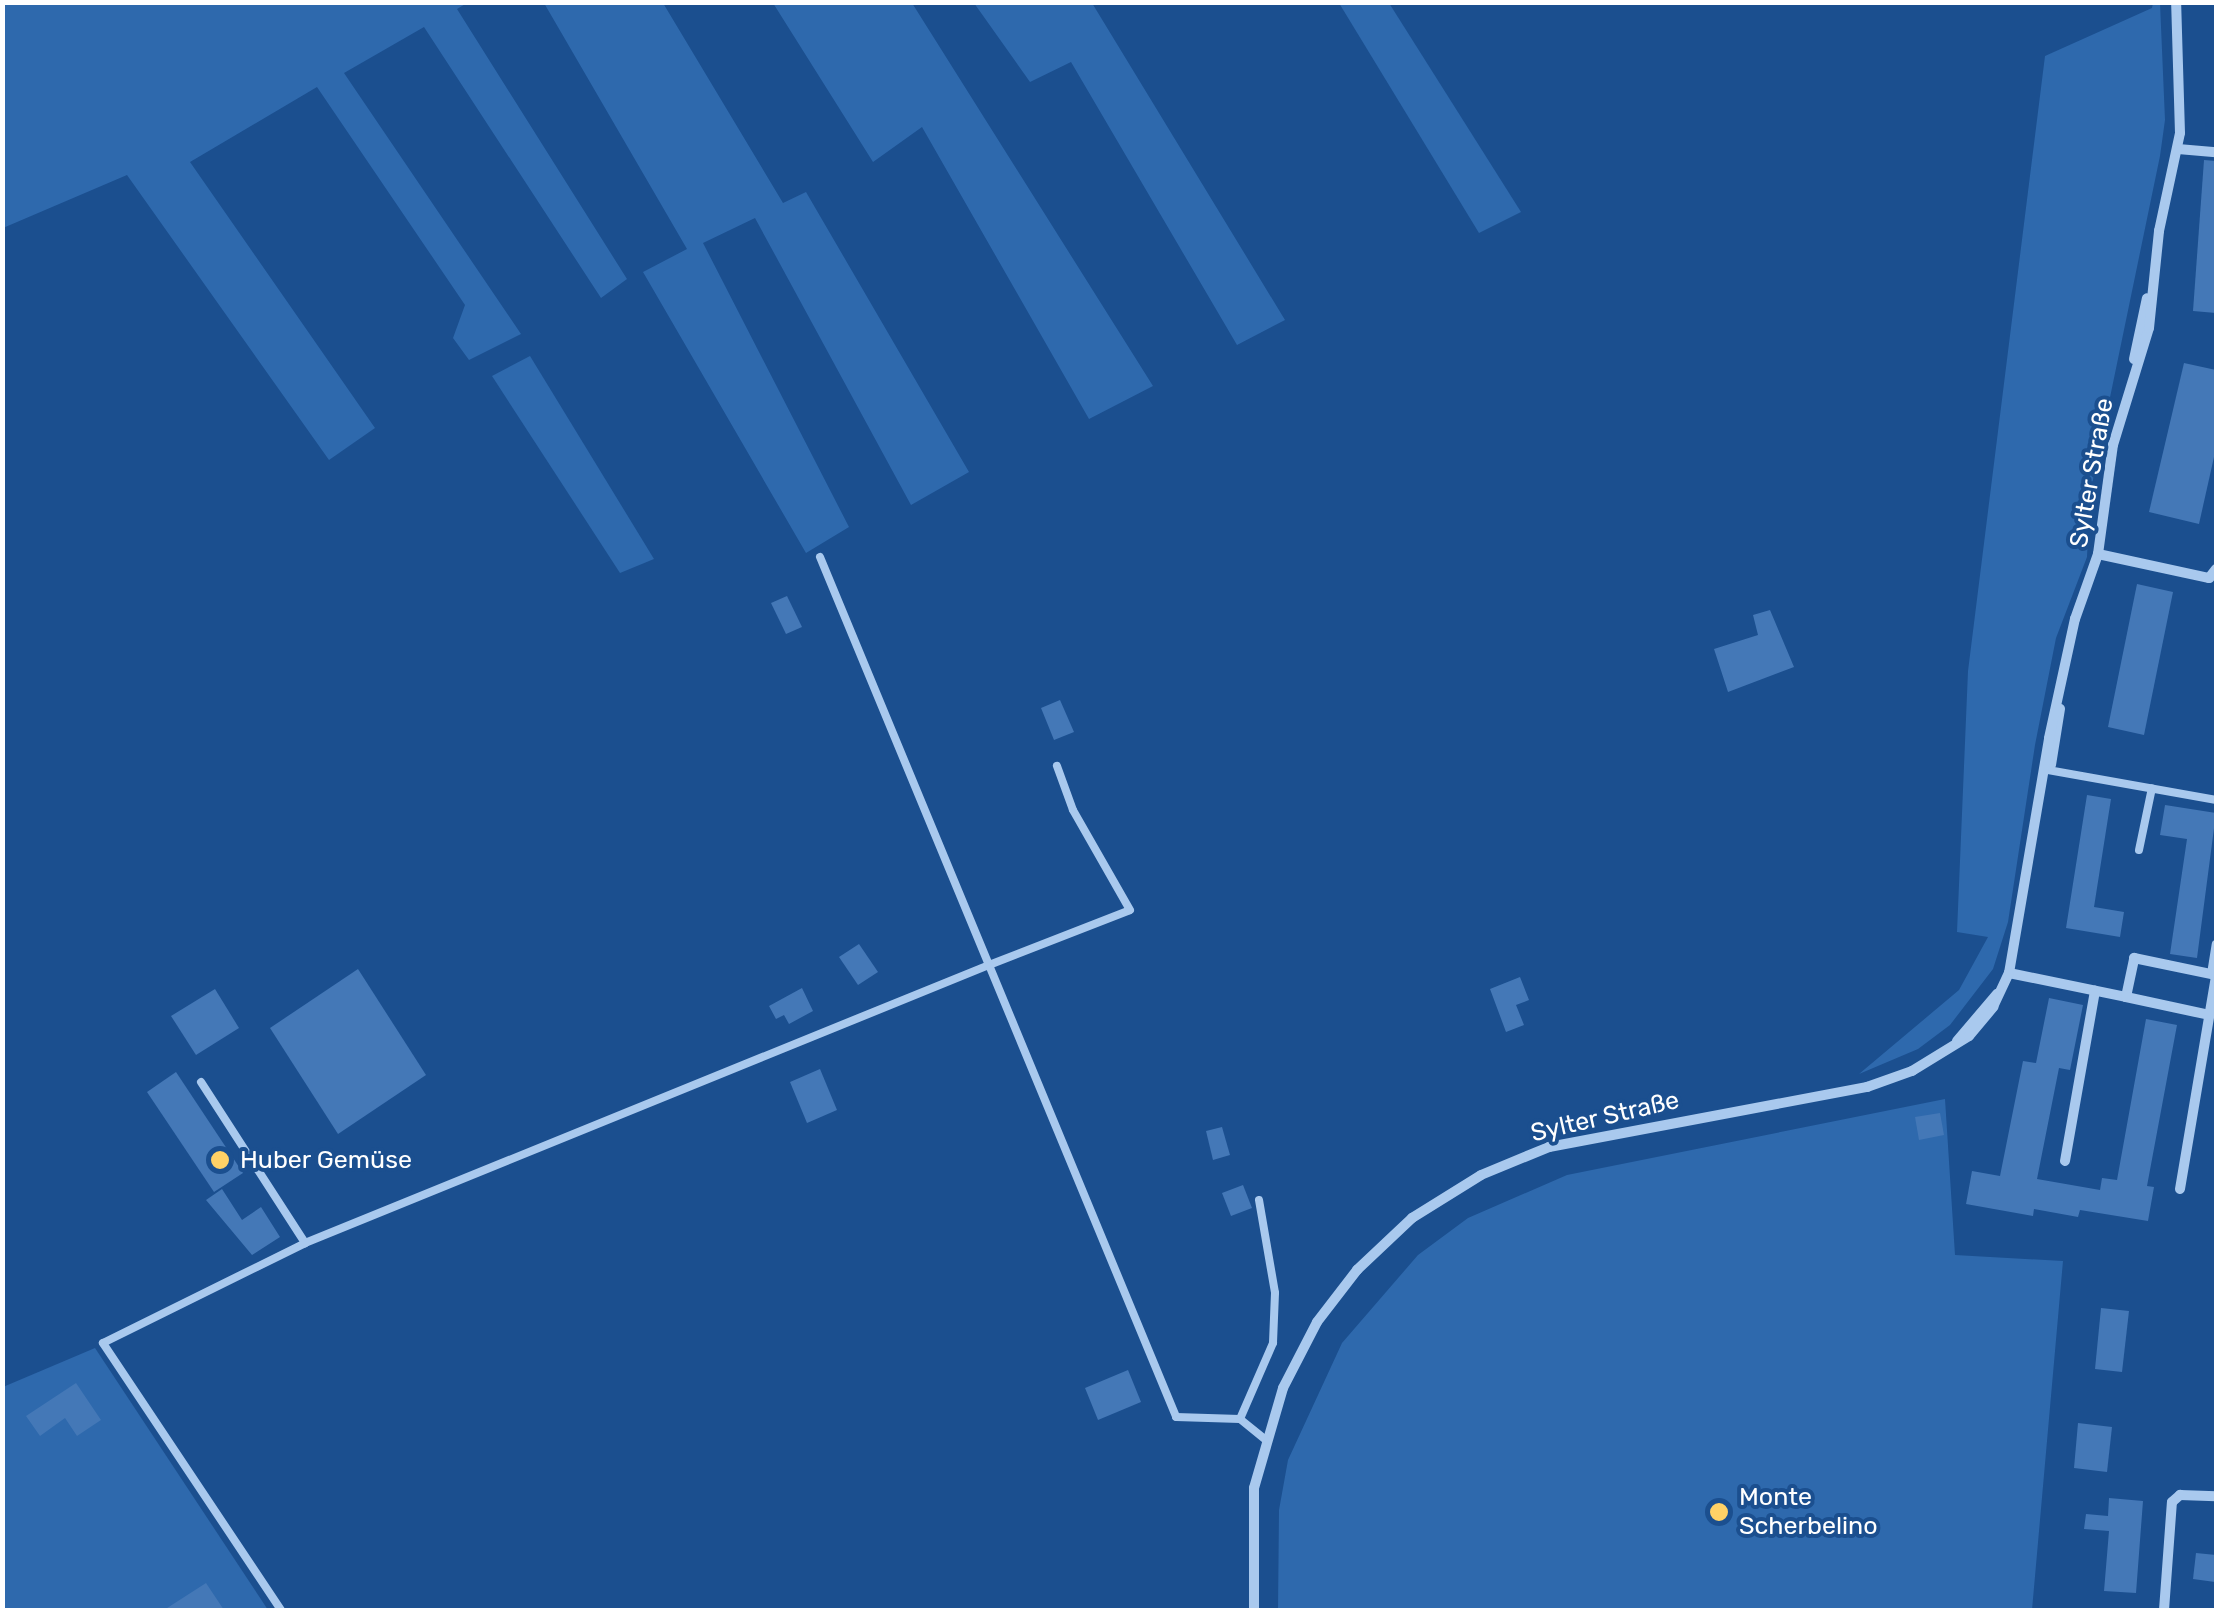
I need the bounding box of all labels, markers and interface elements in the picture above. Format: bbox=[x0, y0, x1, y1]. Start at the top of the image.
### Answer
street label: Sylter Straße bbox=[2064, 396, 2120, 550]
street label: Sylter Straße bbox=[1528, 1085, 1682, 1149]
place label: Huber Gemüse bbox=[240, 1145, 412, 1175]
marker: Huber Gemüse bbox=[209, 1149, 231, 1171]
place label: Monte Scherbelino bbox=[1739, 1483, 1878, 1542]
marker: Monte Scherbelino bbox=[1708, 1501, 1730, 1523]

